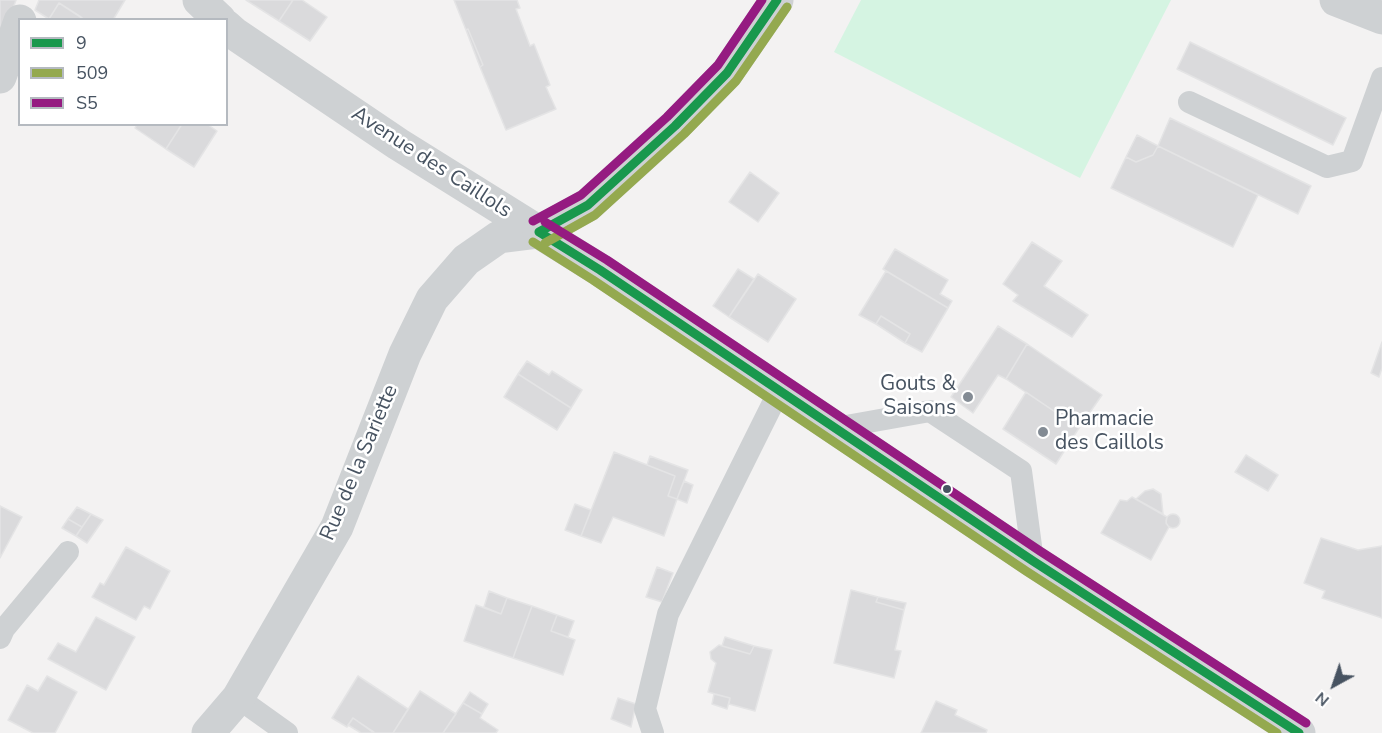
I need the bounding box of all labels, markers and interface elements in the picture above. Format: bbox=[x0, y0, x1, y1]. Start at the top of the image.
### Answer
legend bbox=[18, 18, 228, 126]
text: 9 bbox=[76, 31, 87, 55]
text: 509 bbox=[76, 61, 108, 85]
text: S5 bbox=[76, 91, 98, 115]
street label: Avenue des Caillols bbox=[346, 102, 516, 224]
place label: Gouts & Saisons bbox=[880, 372, 956, 422]
street label: Rue de la Sariette bbox=[316, 381, 404, 545]
marker: Gouts & Saisons bbox=[961, 390, 975, 404]
place label: Pharmacie des Caillols bbox=[1055, 407, 1164, 457]
marker: Pharmacie des Caillols bbox=[1036, 425, 1050, 439]
unlabelled marker bbox=[941, 483, 953, 495]
north arrow bbox=[1304, 655, 1364, 715]
text: N bbox=[1311, 687, 1334, 711]

